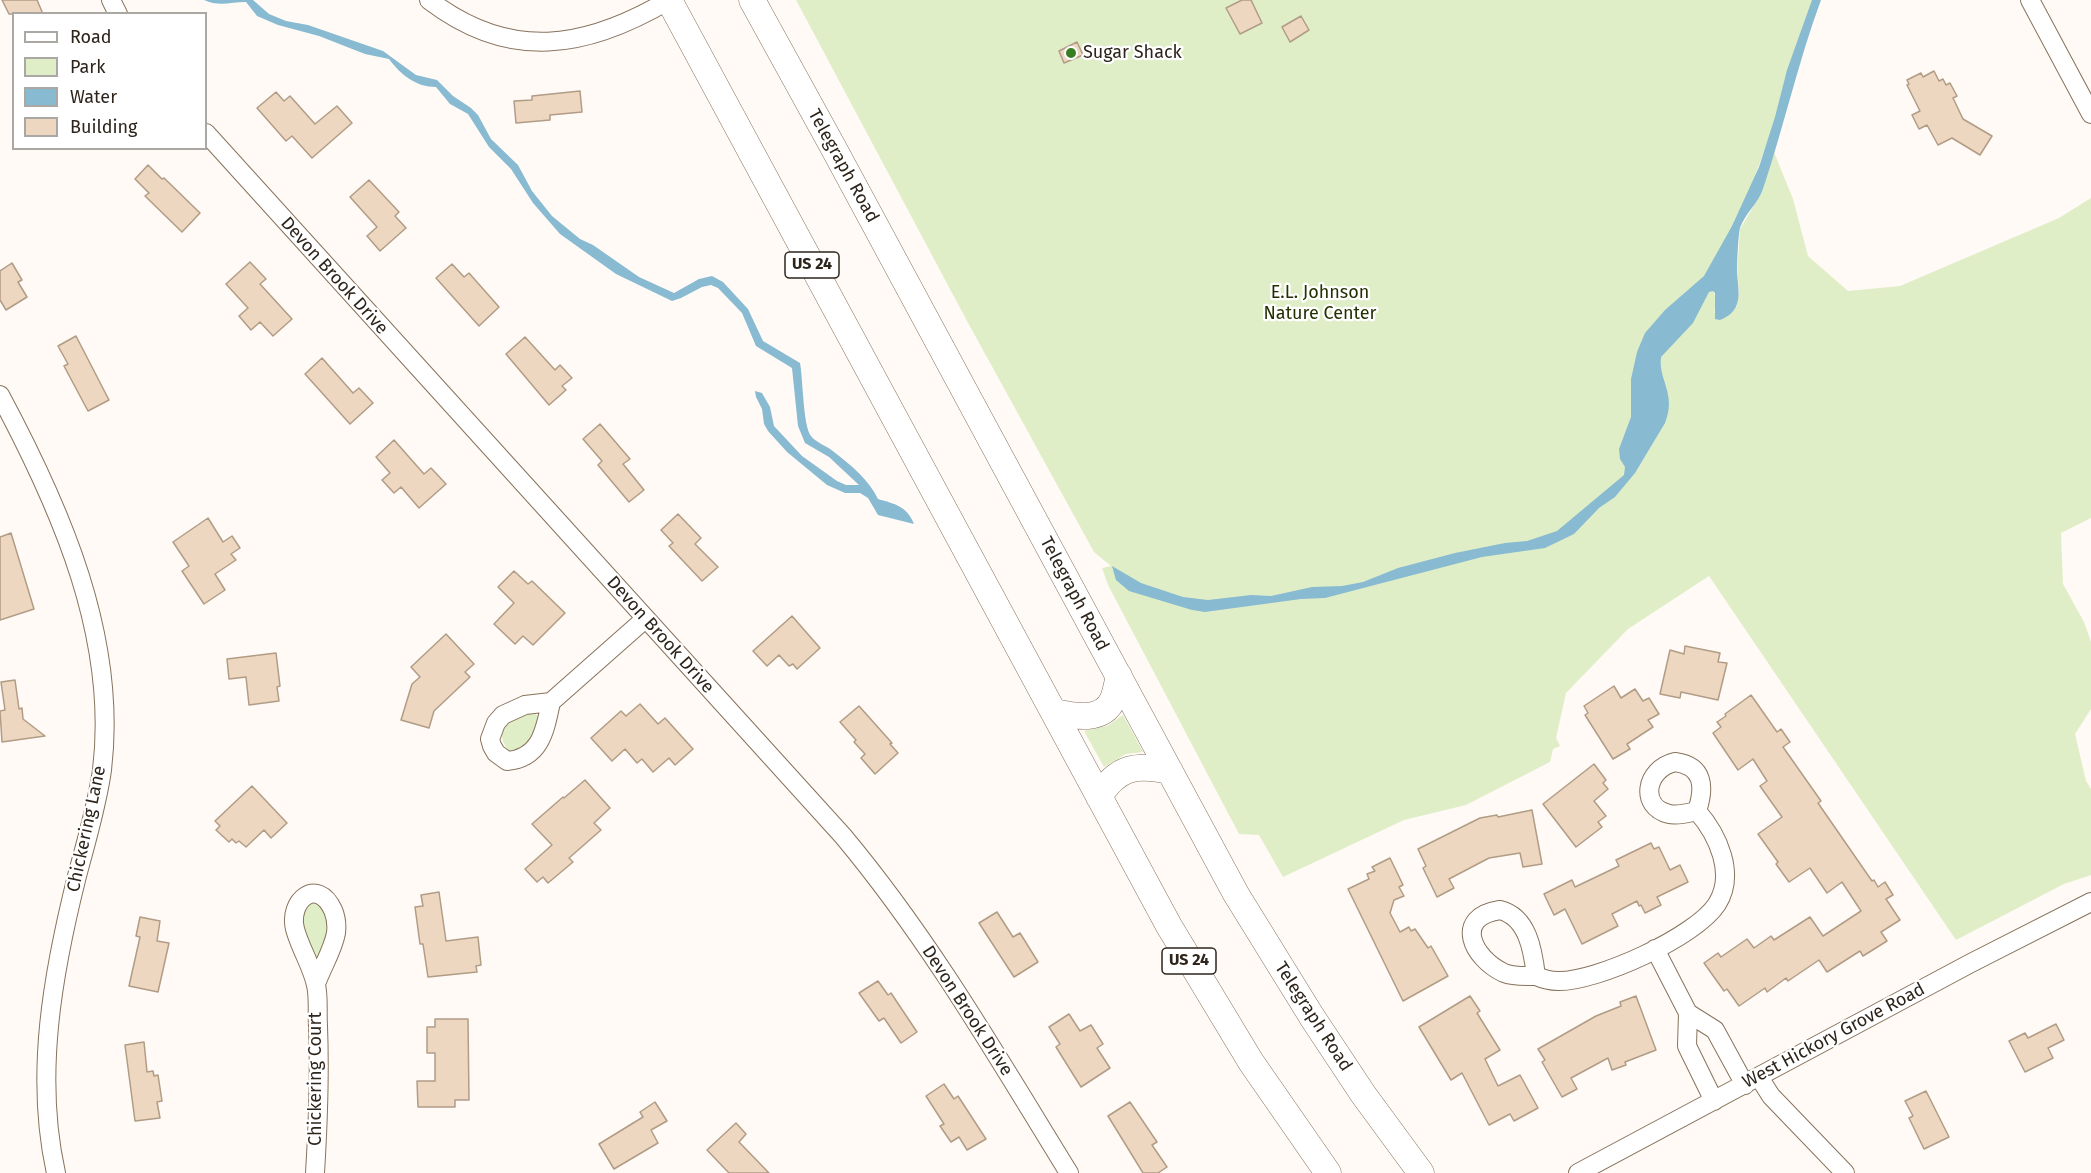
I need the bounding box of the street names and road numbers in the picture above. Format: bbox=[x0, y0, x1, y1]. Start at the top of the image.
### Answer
street label: Telegraph Road bbox=[803, 106, 883, 226]
street label: Devon Brook Drive bbox=[276, 213, 392, 339]
road number: US 24 bbox=[785, 252, 839, 278]
street label: Telegraph Road bbox=[1035, 533, 1113, 655]
street label: Devon Brook Drive bbox=[602, 572, 718, 698]
street label: Chickering Lane bbox=[63, 764, 111, 894]
street label: Devon Brook Drive bbox=[917, 942, 1017, 1080]
road number: US 24 bbox=[1162, 948, 1216, 974]
street label: Telegraph Road bbox=[1270, 958, 1356, 1076]
street label: West Hickory Grove Road bbox=[1739, 979, 1929, 1093]
street label: Chickering Court bbox=[305, 1012, 327, 1146]

